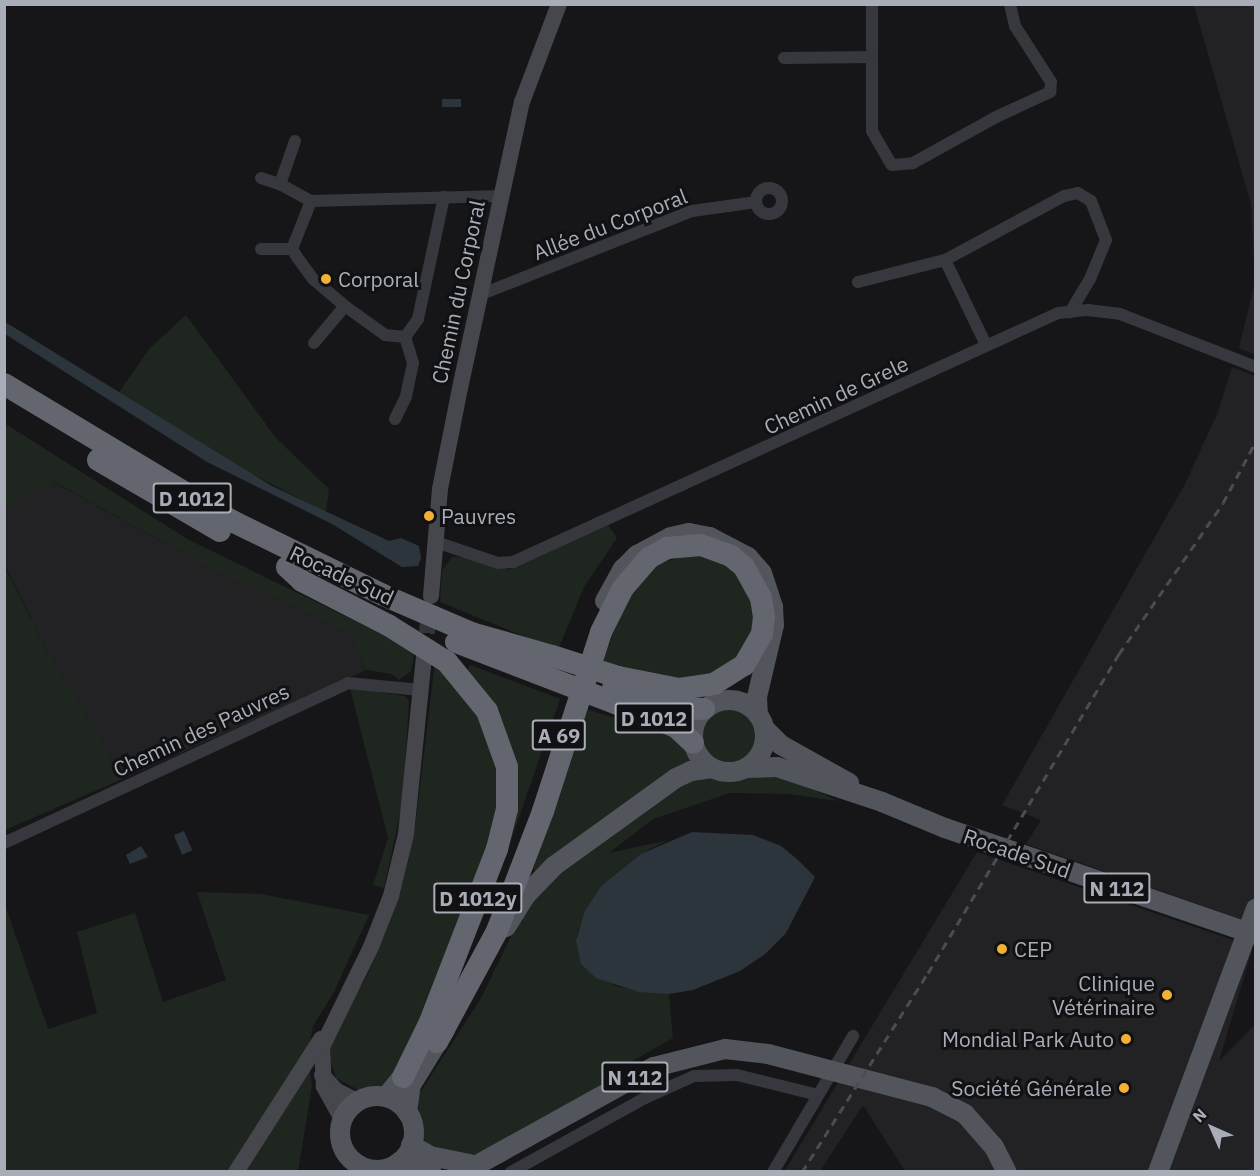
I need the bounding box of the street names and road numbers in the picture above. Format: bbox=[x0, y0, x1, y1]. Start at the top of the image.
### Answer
street label: Allée du Corporal bbox=[529, 183, 691, 265]
street label: Chemin du Corporal bbox=[426, 198, 490, 386]
street label: Chemin de Grele bbox=[760, 350, 912, 440]
road number: D 1012 bbox=[152, 481, 232, 515]
street label: Rocade Sud bbox=[286, 540, 398, 610]
street label: Chemin des Pauvres bbox=[109, 678, 293, 782]
road number: D 1012 bbox=[614, 701, 694, 735]
road number: A 69 bbox=[530, 718, 588, 752]
street label: Rocade Sud bbox=[960, 823, 1074, 883]
road number: N 112 bbox=[1082, 871, 1152, 905]
road number: D 1012y bbox=[433, 881, 523, 915]
road number: N 112 bbox=[600, 1060, 670, 1094]

